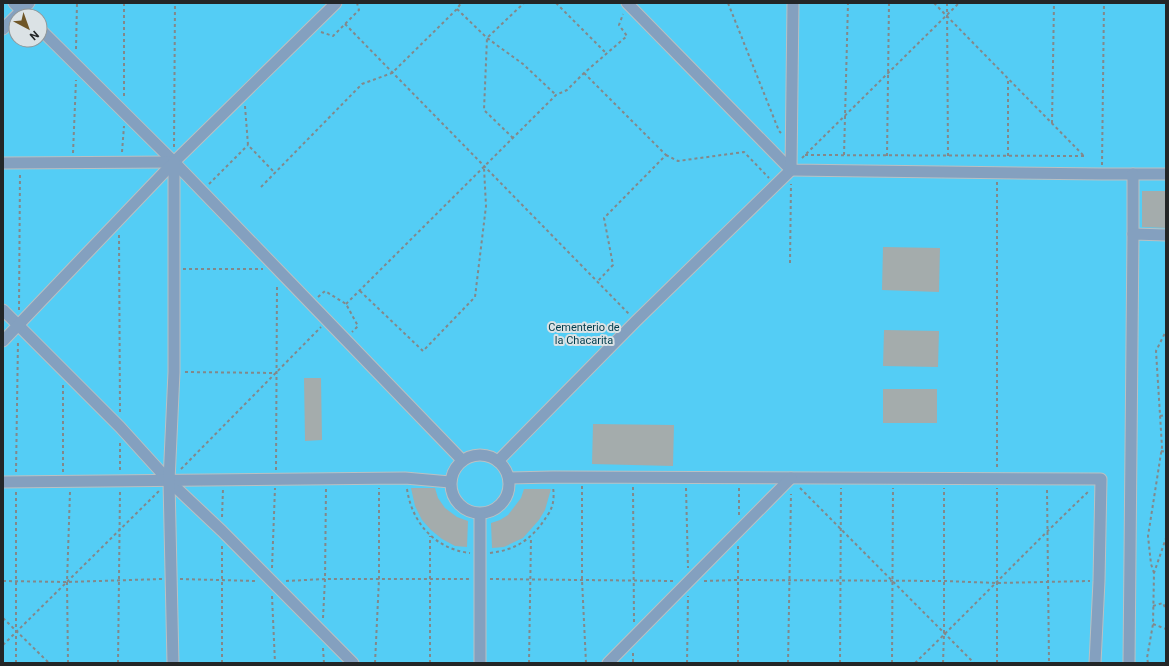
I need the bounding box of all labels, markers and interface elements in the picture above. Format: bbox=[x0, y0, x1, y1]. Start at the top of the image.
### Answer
north arrow bbox=[8, 8, 48, 48]
text: N bbox=[27, 28, 41, 43]
park label: Cementerio de la Chacarita bbox=[548, 321, 620, 347]

